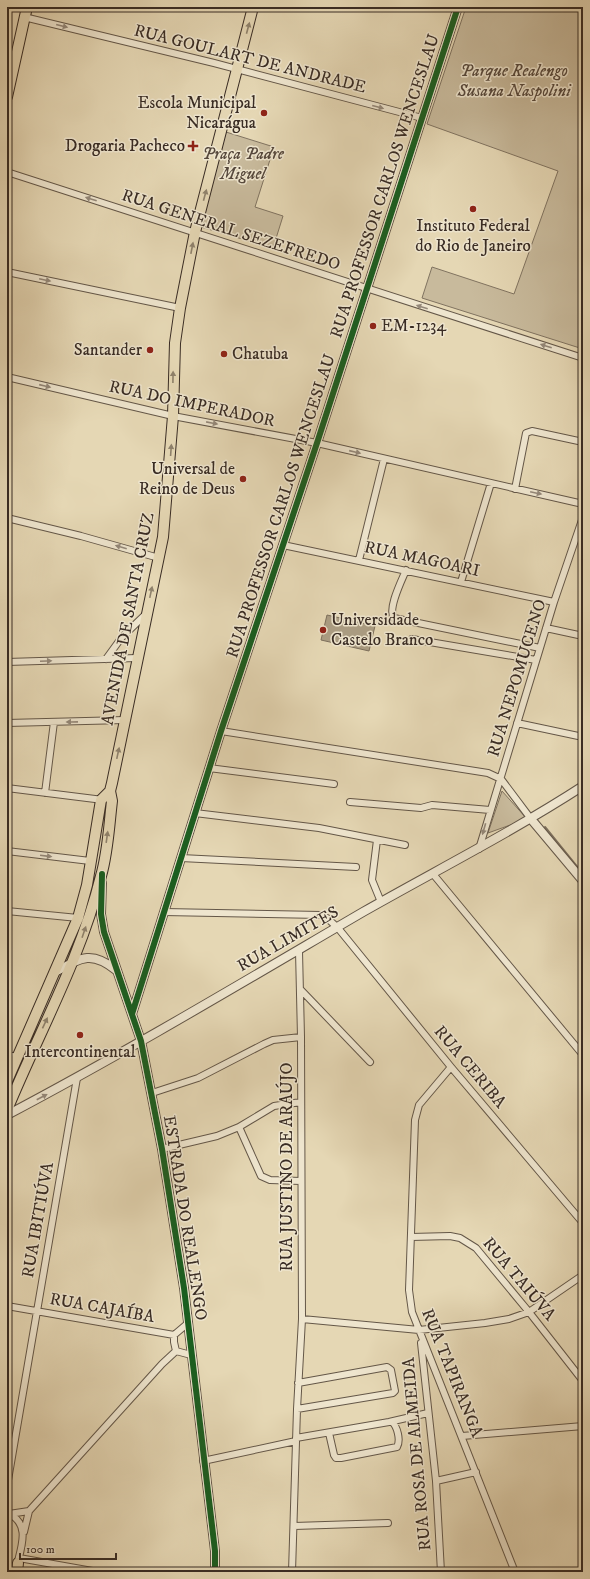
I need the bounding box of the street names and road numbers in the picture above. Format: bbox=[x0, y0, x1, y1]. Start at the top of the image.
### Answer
street label: RUA GOULART DE ANDRADE bbox=[132, 19, 368, 99]
street label: RUA PROFESSOR CARLOS WENCESLAU bbox=[325, 31, 445, 341]
street label: RUA GENERAL SEZEFREDO bbox=[119, 184, 343, 276]
street label: RUA PROFESSOR CARLOS WENCESLAU bbox=[221, 351, 341, 661]
street label: RUA DO IMPERADOR bbox=[107, 376, 278, 432]
street label: AVENIDA DE SANTA CRUZ bbox=[97, 511, 159, 727]
street label: RUA MAGOARI bbox=[362, 536, 482, 582]
street label: RUA NEPOMUCENO bbox=[483, 597, 551, 759]
street label: RUA LIMITES bbox=[233, 901, 343, 977]
street label: RUA CERIBA bbox=[429, 1021, 511, 1113]
street label: RUA JUSTINO DE ARAÚJO bbox=[275, 1062, 298, 1272]
street label: ESTRADA DO REALENGO bbox=[158, 1114, 212, 1322]
street label: RUA IBITIÚVA bbox=[16, 1160, 59, 1279]
street label: RUA TAIÚVA bbox=[478, 1232, 561, 1325]
street label: RUA CAJAÍBA bbox=[48, 1287, 156, 1328]
street label: RUA TAPIRANGA bbox=[416, 1305, 488, 1441]
street label: RUA ROSA DE ALMEIDA bbox=[398, 1356, 436, 1552]

